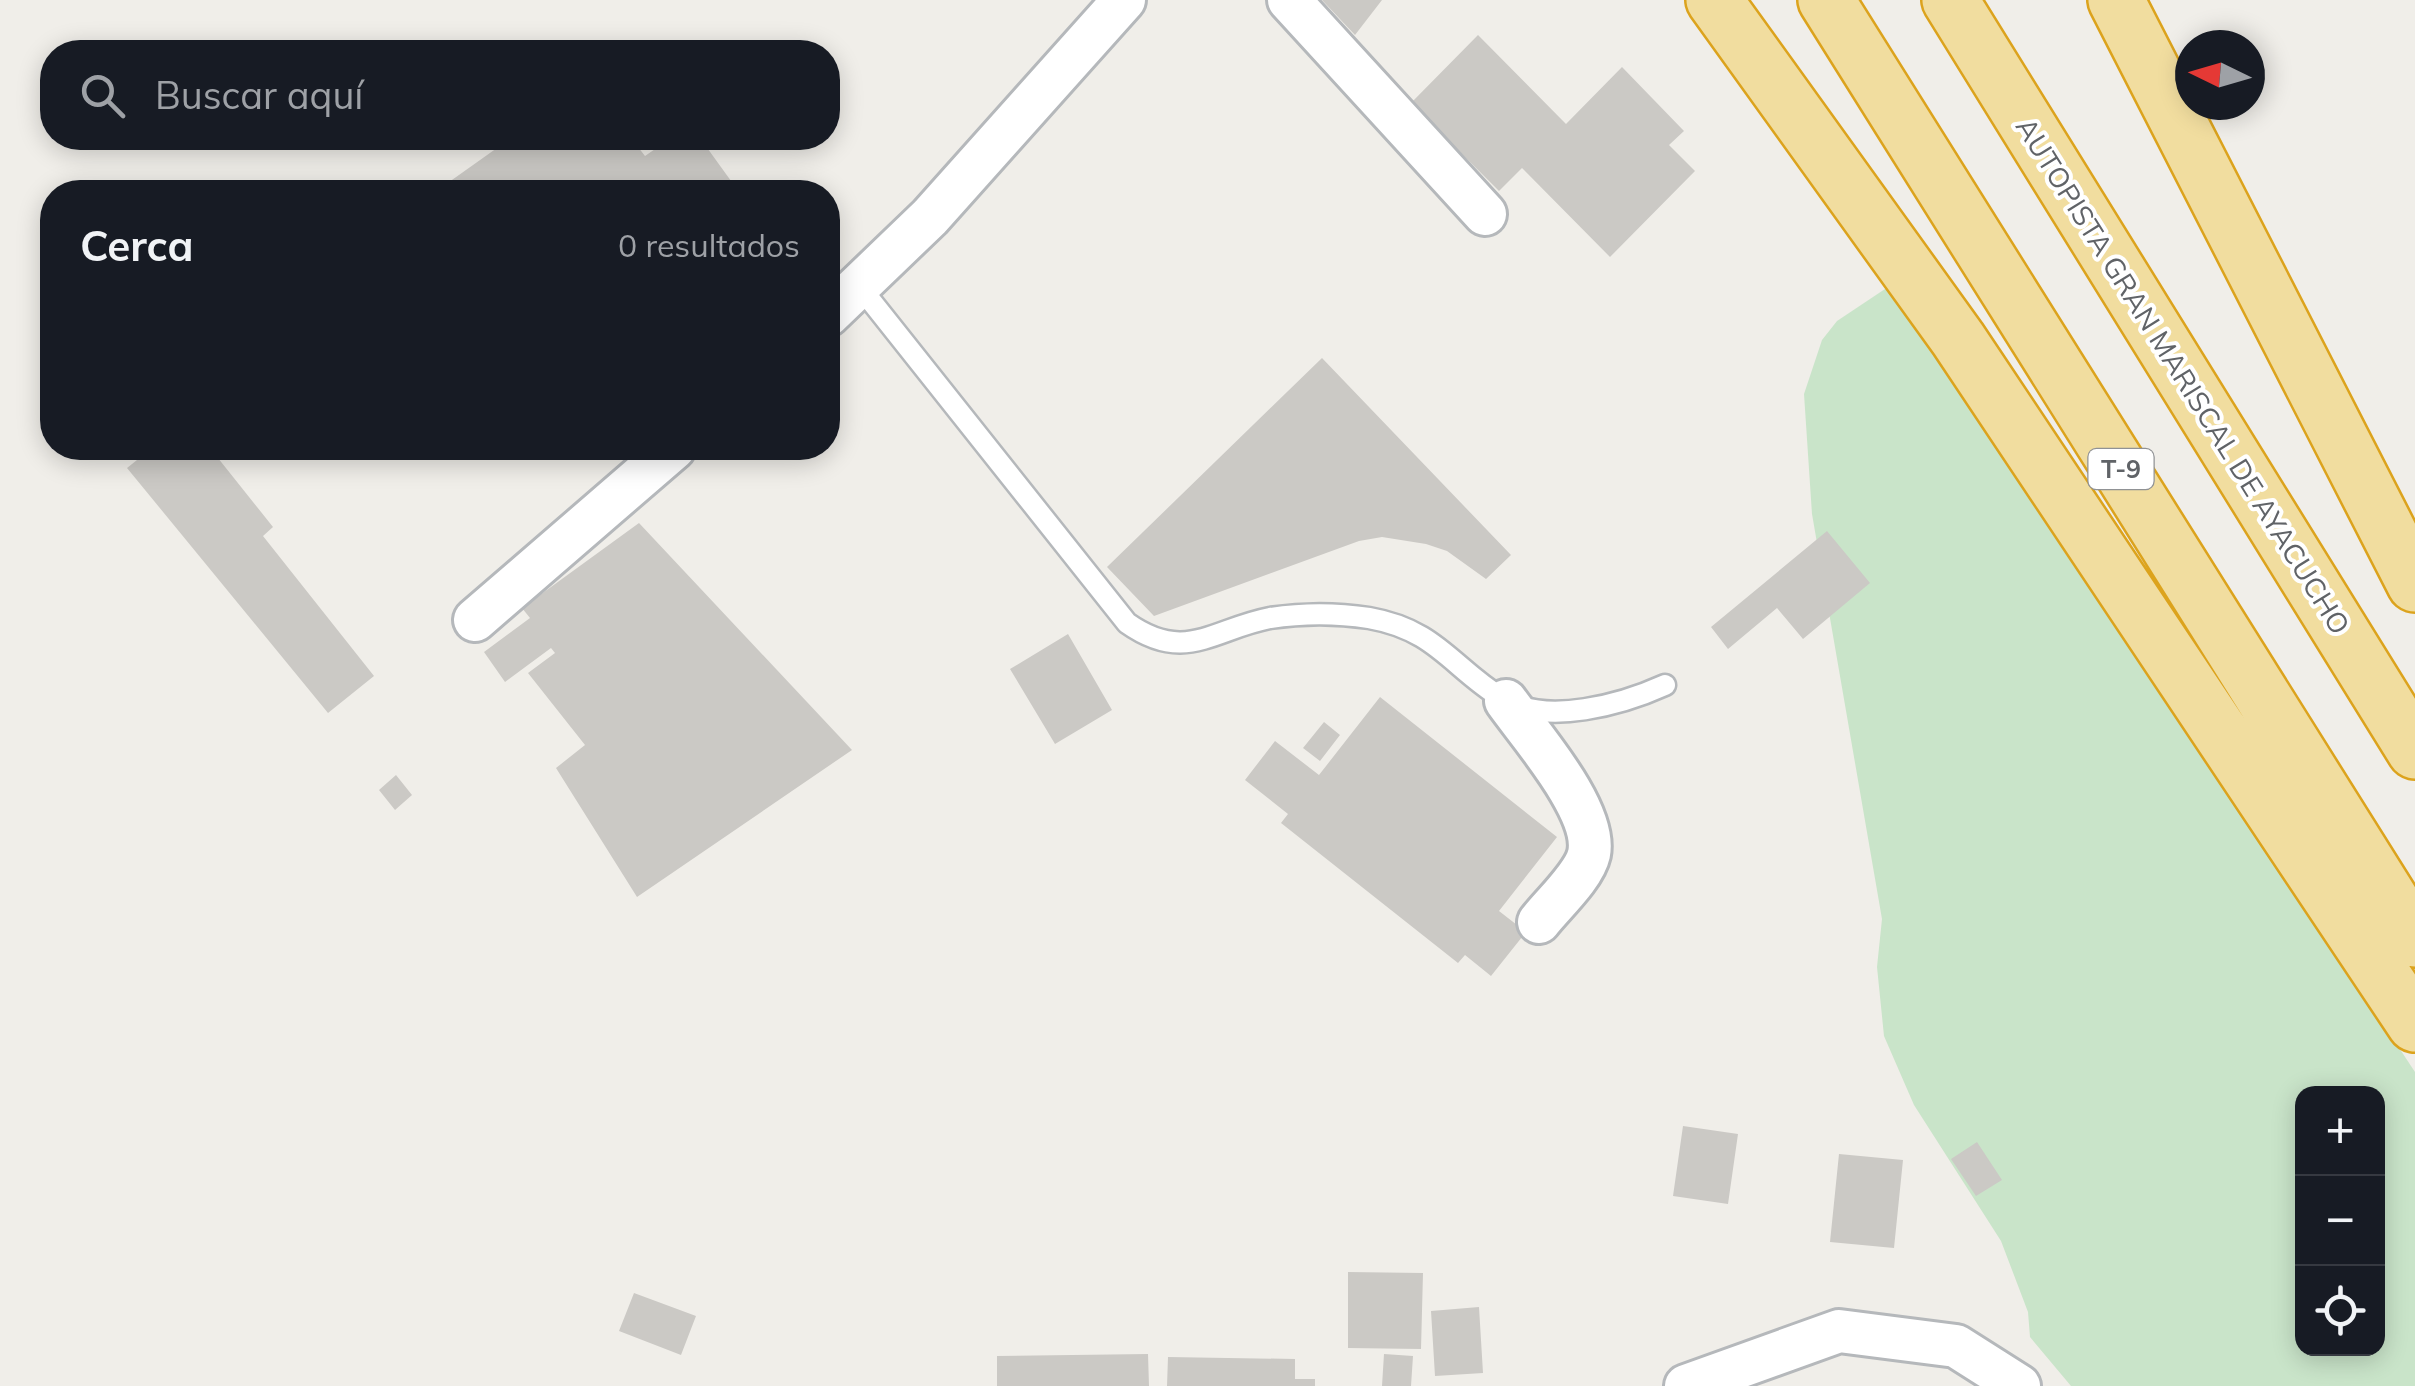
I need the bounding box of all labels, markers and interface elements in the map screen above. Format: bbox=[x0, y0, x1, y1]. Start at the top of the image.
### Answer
north arrow bbox=[2175, 30, 2265, 120]
search box bbox=[40, 40, 840, 150]
icon: search bbox=[75, 68, 130, 123]
text: Buscar aquí bbox=[155, 71, 363, 119]
street label: AUTOPISTA GRAN MARISCAL DE AYACUCHO bbox=[2009, 111, 2358, 641]
text: Cerca bbox=[80, 219, 194, 272]
text: 0 resultados bbox=[618, 225, 800, 265]
road number: T-9 bbox=[2088, 449, 2154, 489]
map controls bbox=[2295, 1086, 2385, 1356]
button: + bbox=[2295, 1086, 2385, 1176]
button: − bbox=[2295, 1176, 2385, 1266]
button: locate bbox=[2295, 1266, 2385, 1356]

